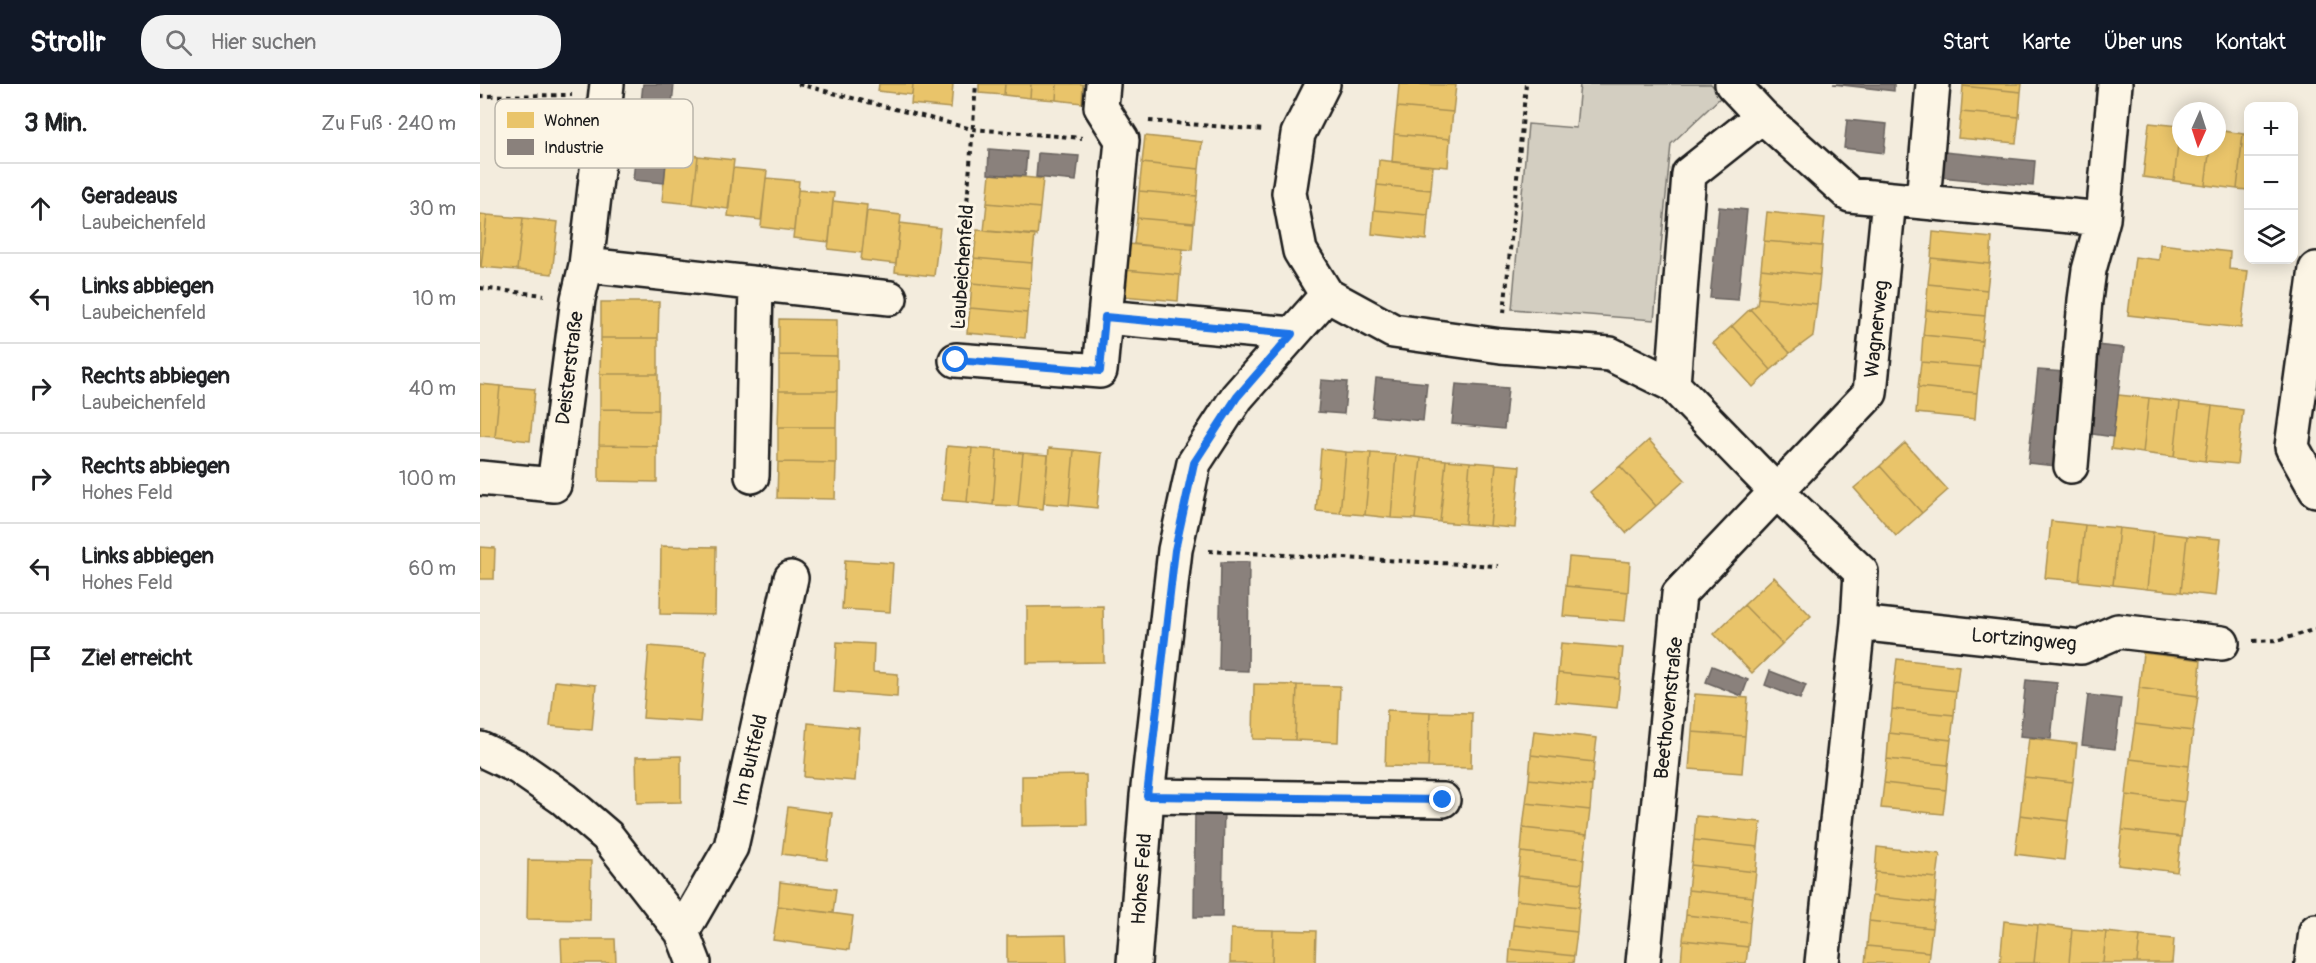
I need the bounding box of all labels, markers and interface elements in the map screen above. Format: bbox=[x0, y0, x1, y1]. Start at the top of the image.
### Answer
search box bbox=[141, 15, 561, 69]
text: Strollr bbox=[30, 25, 105, 60]
icon: search bbox=[162, 26, 195, 59]
text: Hier suchen bbox=[210, 28, 317, 56]
text: Start bbox=[1943, 29, 1989, 56]
text: Karte bbox=[2022, 29, 2071, 56]
text: Über uns bbox=[2104, 29, 2182, 56]
text: Kontakt bbox=[2215, 29, 2286, 56]
legend bbox=[495, 99, 693, 168]
north arrow bbox=[2172, 102, 2226, 156]
map controls bbox=[2244, 102, 2298, 264]
button: + bbox=[2244, 102, 2298, 156]
text: 3 Min. bbox=[24, 107, 88, 139]
text: Zu Fuß · 240 m bbox=[321, 111, 456, 136]
text: Wohnen bbox=[544, 111, 599, 131]
text: Industrie bbox=[544, 138, 604, 158]
button: − bbox=[2244, 156, 2298, 210]
text: Geradeaus bbox=[81, 182, 177, 210]
icon: ahead bbox=[24, 192, 57, 225]
text: 30 m bbox=[409, 196, 456, 221]
street label: Laubeichenfeld bbox=[946, 204, 979, 330]
text: Laubeichenfeld bbox=[81, 210, 206, 235]
button: layers bbox=[2244, 210, 2298, 264]
text: Links abbiegen bbox=[81, 272, 214, 300]
street label: Wagnerweg bbox=[1859, 279, 1894, 379]
icon: left bbox=[24, 282, 57, 315]
text: 10 m bbox=[412, 286, 456, 311]
text: Laubeichenfeld bbox=[81, 300, 206, 325]
street label: Deisterstraße bbox=[550, 310, 589, 426]
route start bbox=[942, 346, 968, 372]
text: Rechts abbiegen bbox=[81, 362, 230, 390]
icon: right bbox=[24, 372, 57, 405]
text: 40 m bbox=[409, 376, 456, 401]
text: Laubeichenfeld bbox=[81, 390, 206, 415]
text: Rechts abbiegen bbox=[81, 452, 230, 480]
icon: right bbox=[24, 462, 57, 495]
text: 100 m bbox=[399, 466, 456, 491]
text: Hohes Feld bbox=[81, 480, 173, 505]
text: Links abbiegen bbox=[81, 542, 214, 570]
icon: left bbox=[24, 552, 57, 585]
text: 60 m bbox=[409, 556, 456, 581]
text: Hohes Feld bbox=[81, 570, 173, 595]
street label: Lortzingweg bbox=[1970, 622, 2078, 657]
street label: Beethovenstraße bbox=[1649, 636, 1688, 780]
icon: arrive bbox=[24, 642, 57, 675]
text: Ziel erreicht bbox=[81, 644, 192, 672]
street label: Im Bultfeld bbox=[728, 712, 773, 808]
route end bbox=[1429, 786, 1455, 812]
street label: Hohes Feld bbox=[1126, 832, 1157, 926]

